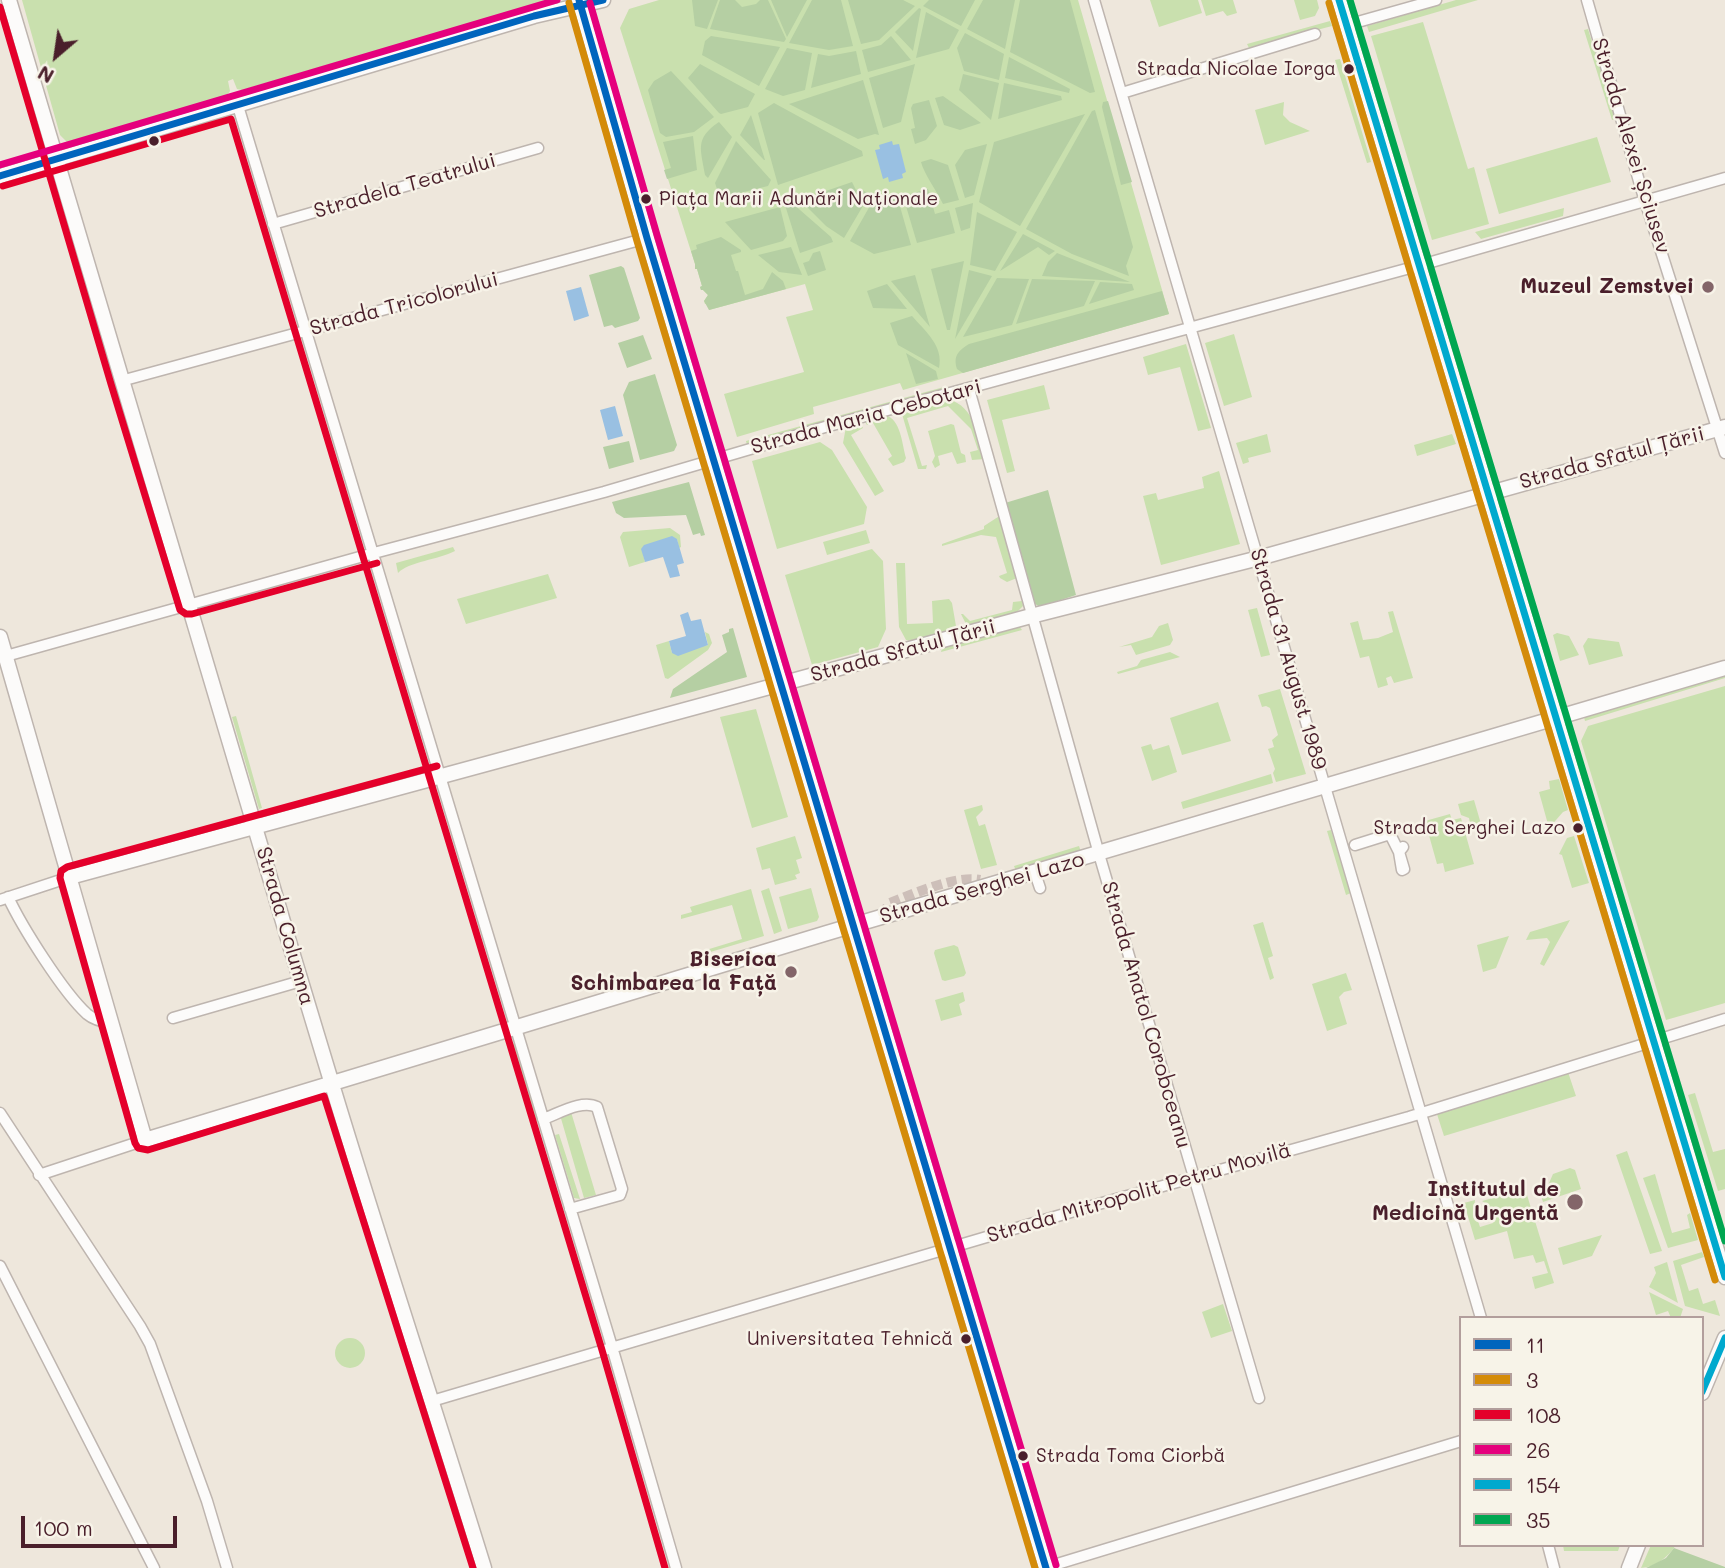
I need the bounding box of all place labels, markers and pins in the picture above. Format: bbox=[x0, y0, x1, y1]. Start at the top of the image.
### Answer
place label: Strada Nicolae Iorga bbox=[1137, 58, 1336, 80]
marker: Strada Nicolae Iorga bbox=[1342, 62, 1356, 76]
unlabelled marker bbox=[147, 134, 161, 148]
place label: Piața Marii Adunări Naționale bbox=[659, 188, 938, 210]
marker: Piața Marii Adunări Naționale bbox=[639, 192, 653, 206]
place label: Muzeul Zemstvei bbox=[1520, 274, 1694, 300]
marker: Muzeul Zemstvei bbox=[1700, 279, 1716, 295]
place label: Strada Serghei Lazo bbox=[1374, 817, 1565, 839]
marker: Strada Serghei Lazo bbox=[1571, 821, 1585, 835]
place label: Biserica Schimbarea la Față bbox=[570, 947, 777, 997]
marker: Biserica Schimbarea la Față bbox=[783, 964, 799, 980]
place label: Institutul de Medicină Urgentă bbox=[1372, 1177, 1559, 1227]
marker: Institutul de Medicină Urgentă bbox=[1565, 1192, 1585, 1212]
place label: Universitatea Tehnică bbox=[747, 1328, 953, 1350]
marker: Universitatea Tehnică bbox=[959, 1332, 973, 1346]
place label: Strada Toma Ciorbă bbox=[1036, 1445, 1225, 1467]
marker: Strada Toma Ciorbă bbox=[1016, 1449, 1030, 1463]

